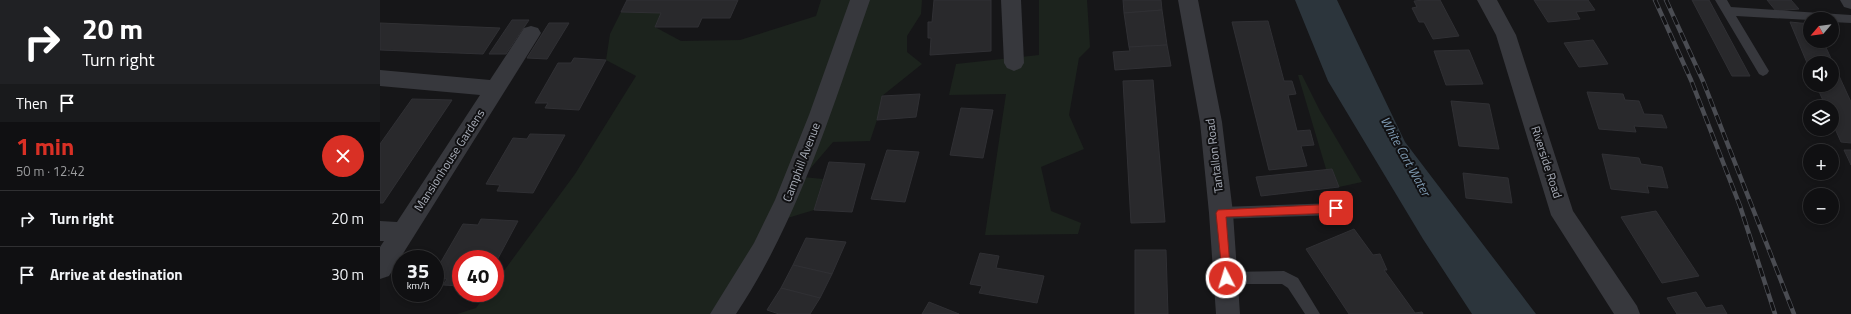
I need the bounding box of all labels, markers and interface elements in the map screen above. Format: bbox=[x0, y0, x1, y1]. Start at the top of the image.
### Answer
text: 20 m bbox=[82, 7, 143, 50]
north arrow bbox=[1803, 12, 1839, 48]
map controls bbox=[1803, 12, 1839, 224]
icon: right bbox=[16, 16, 68, 68]
text: Turn right bbox=[82, 46, 155, 73]
button: sound bbox=[1803, 56, 1839, 92]
text: Then bbox=[16, 92, 48, 115]
icon: arrive bbox=[56, 92, 78, 114]
button: layers bbox=[1803, 100, 1839, 136]
street label: Mansionhouse Gardens bbox=[409, 105, 490, 215]
water label: White Cart Water bbox=[1376, 113, 1437, 201]
street label: Tantallon Road bbox=[1200, 118, 1228, 194]
street label: Camphill Avenue bbox=[777, 120, 825, 204]
street label: Riverside Road bbox=[1526, 123, 1568, 201]
text: 1 min bbox=[16, 128, 74, 164]
button: close bbox=[322, 135, 364, 177]
button: + bbox=[1803, 144, 1839, 180]
text: 50 m · 12:42 bbox=[16, 161, 85, 181]
button: − bbox=[1803, 188, 1839, 224]
pin bbox=[1319, 191, 1353, 225]
icon: arrive bbox=[1325, 197, 1347, 219]
text: Turn right bbox=[50, 207, 114, 230]
text: 20 m bbox=[331, 207, 364, 230]
icon: right bbox=[16, 208, 38, 230]
speed limit sign: 40 bbox=[452, 250, 504, 302]
text: 35 bbox=[407, 255, 429, 286]
position arrow bbox=[1205, 257, 1247, 299]
text: Arrive at destination bbox=[50, 263, 183, 286]
text: 30 m bbox=[331, 263, 364, 286]
icon: arrive bbox=[16, 264, 38, 286]
text: km/h bbox=[407, 278, 429, 293]

